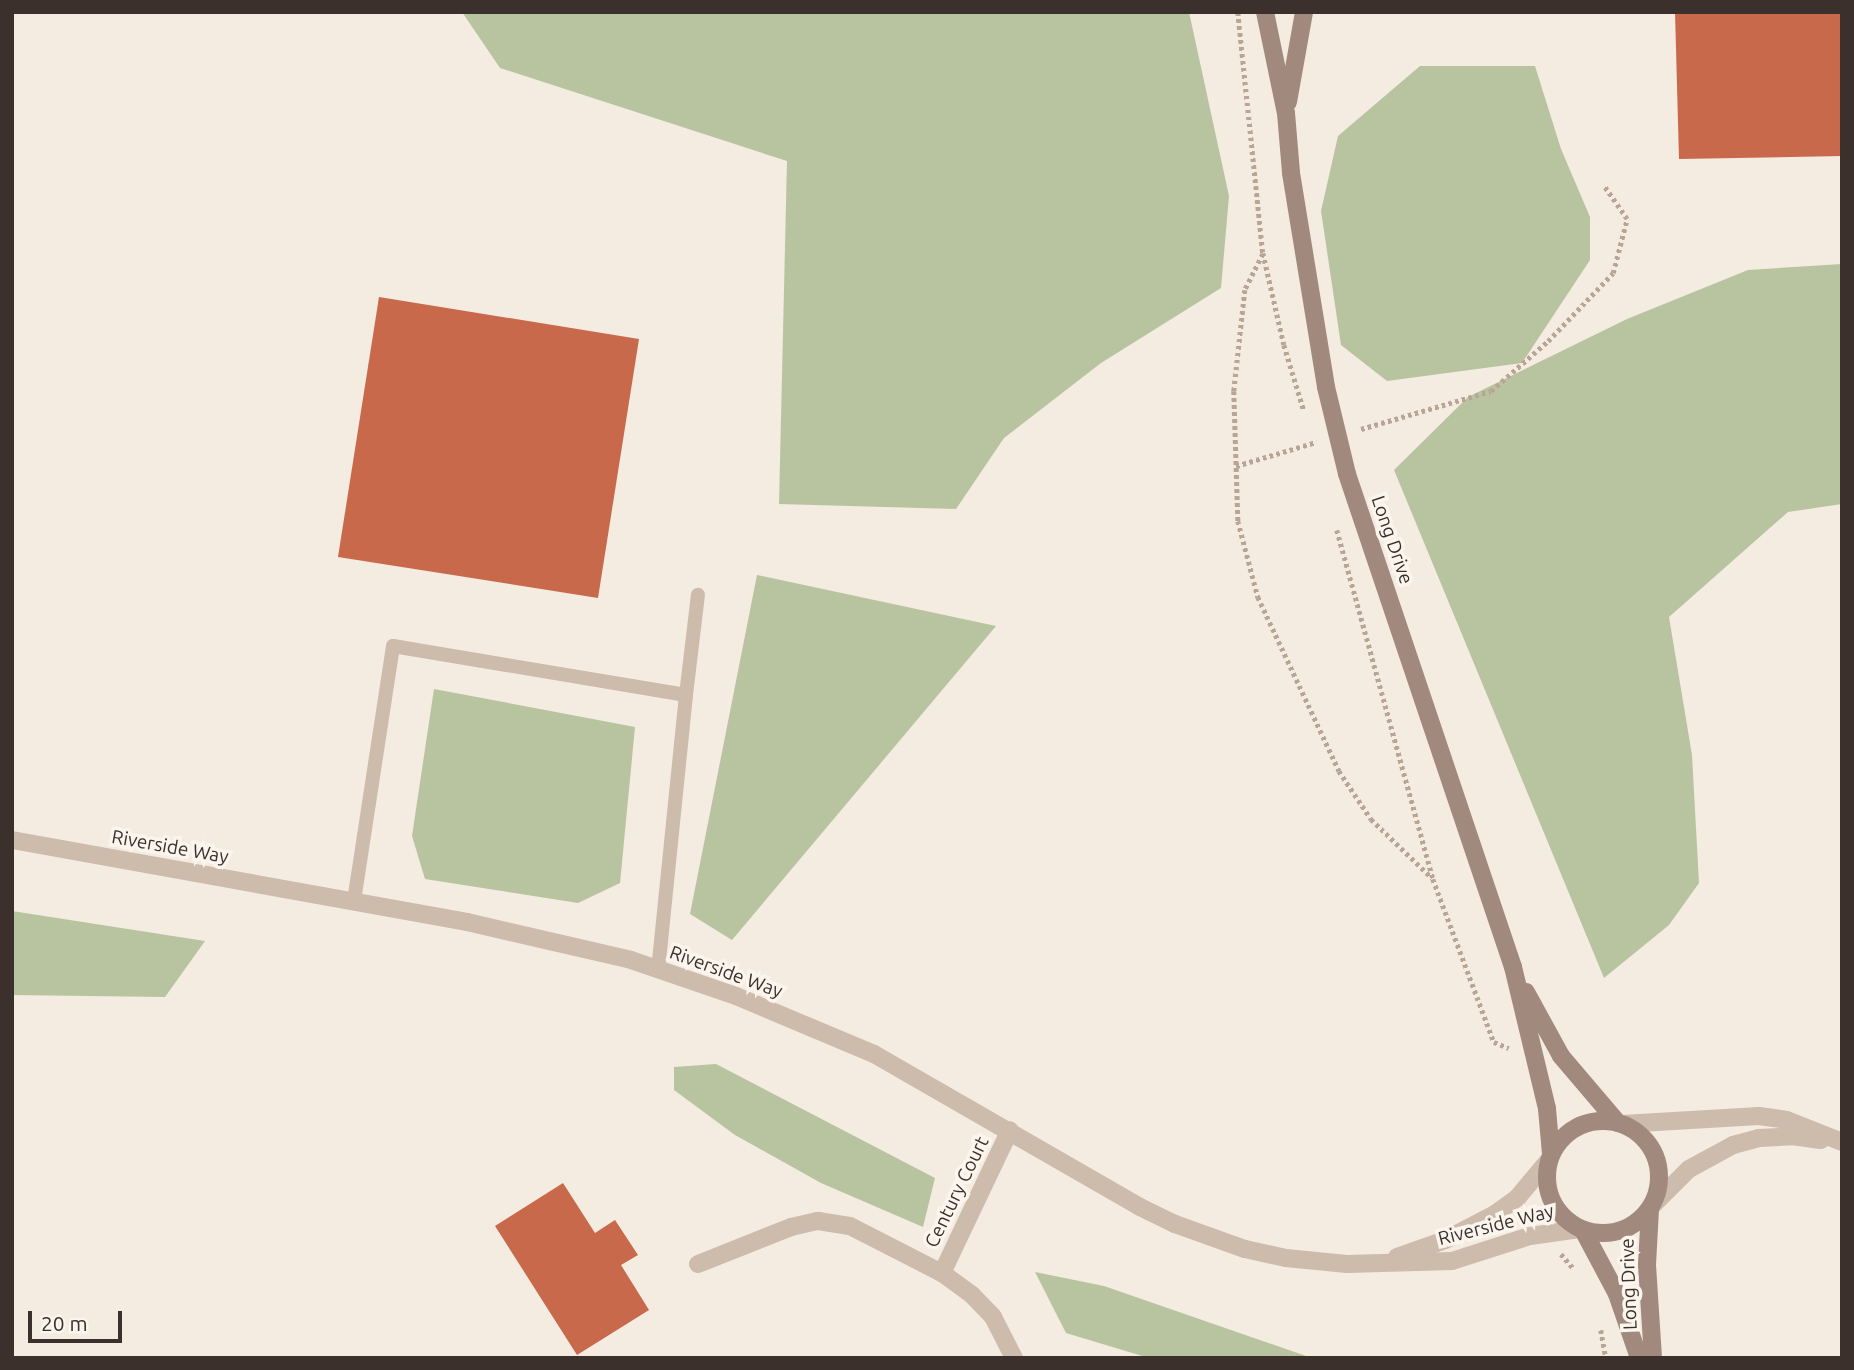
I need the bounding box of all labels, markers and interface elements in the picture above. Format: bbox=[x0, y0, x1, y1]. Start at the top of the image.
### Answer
street label: Long Drive bbox=[1366, 493, 1418, 587]
street label: Riverside Way bbox=[110, 826, 230, 868]
street label: Riverside Way bbox=[667, 941, 785, 1003]
street label: Century Court bbox=[920, 1133, 994, 1251]
street label: Riverside Way bbox=[1436, 1200, 1556, 1250]
street label: Long Drive bbox=[1616, 1238, 1642, 1330]
scale bar bbox=[32, 1296, 126, 1340]
text: 20 m bbox=[41, 1311, 88, 1335]

